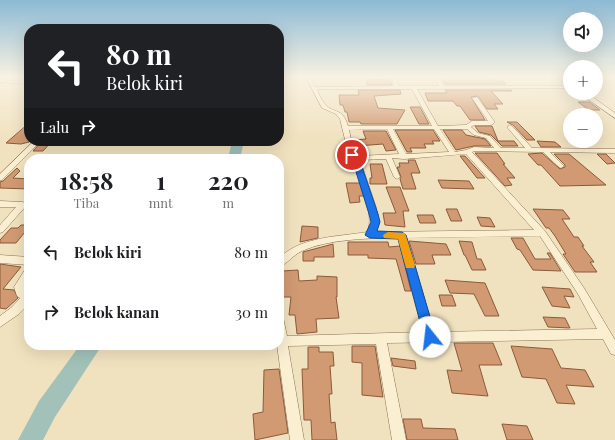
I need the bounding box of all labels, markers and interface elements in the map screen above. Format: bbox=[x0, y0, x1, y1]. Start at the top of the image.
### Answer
map controls bbox=[563, 12, 603, 148]
button: sound bbox=[563, 12, 603, 52]
text: 80 m bbox=[106, 35, 172, 72]
icon: left bbox=[40, 40, 92, 92]
button: + bbox=[563, 60, 603, 100]
text: Belok kiri bbox=[106, 71, 183, 95]
button: − bbox=[563, 108, 603, 148]
icon: right bbox=[77, 116, 99, 138]
text: Lalu bbox=[40, 117, 69, 137]
pin bbox=[335, 138, 369, 172]
icon: arrive bbox=[341, 144, 363, 166]
text: 18:58 bbox=[59, 164, 113, 196]
text: 1 bbox=[156, 164, 165, 196]
text: 220 bbox=[208, 164, 249, 196]
text: Tiba bbox=[74, 194, 99, 211]
text: mnt bbox=[149, 194, 173, 211]
text: m bbox=[223, 194, 234, 211]
icon: left bbox=[40, 241, 62, 263]
text: Belok kiri bbox=[74, 242, 142, 262]
text: 80 m bbox=[234, 242, 268, 262]
icon: right bbox=[40, 301, 62, 323]
text: Belok kanan bbox=[74, 302, 159, 322]
text: 30 m bbox=[235, 302, 268, 322]
position arrow bbox=[409, 316, 451, 358]

